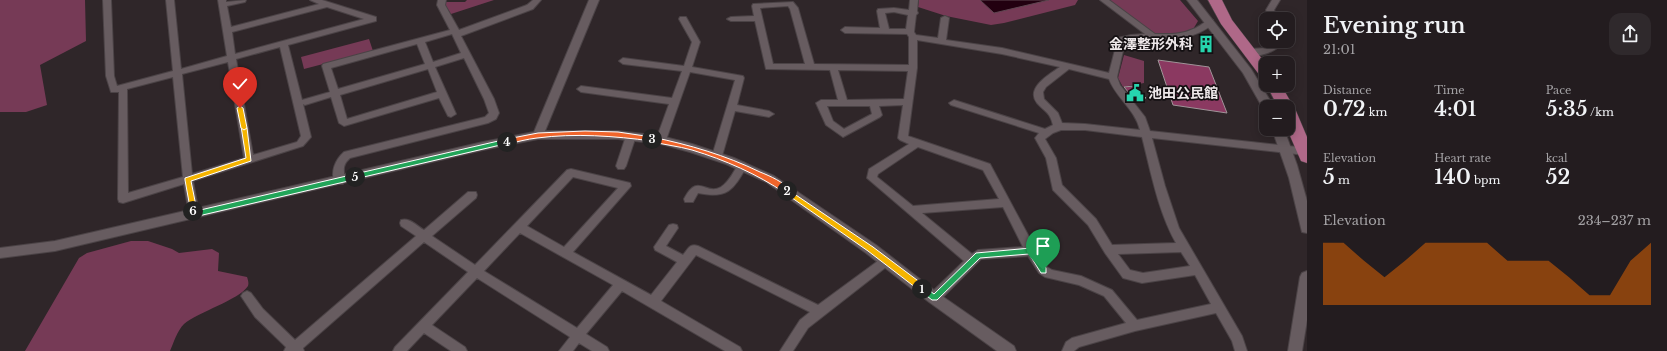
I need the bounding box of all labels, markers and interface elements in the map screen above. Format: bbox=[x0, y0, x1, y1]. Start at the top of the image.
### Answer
map controls bbox=[1259, 12, 1295, 136]
button: locate bbox=[1259, 12, 1295, 48]
text: Evening run bbox=[1323, 12, 1465, 39]
button: share bbox=[1609, 13, 1651, 55]
building icon: 金澤整形外科 bbox=[1196, 34, 1216, 54]
place label: 金澤整形外科 bbox=[1109, 35, 1193, 53]
text: 21:01 bbox=[1323, 41, 1356, 58]
button: + bbox=[1259, 56, 1295, 92]
pin bbox=[223, 67, 257, 108]
icon: check bbox=[229, 73, 251, 95]
public building icon: 池田公民館 bbox=[1125, 83, 1145, 103]
text: Distance bbox=[1323, 83, 1372, 97]
text: Time bbox=[1434, 83, 1465, 97]
text: Pace bbox=[1546, 83, 1571, 97]
place label: 池田公民館 bbox=[1148, 84, 1218, 102]
text: 0.72 bbox=[1323, 97, 1365, 121]
text: 4:01 bbox=[1434, 97, 1476, 121]
text: 5:35 bbox=[1546, 97, 1587, 121]
button: − bbox=[1259, 100, 1295, 136]
text: km bbox=[1365, 105, 1387, 119]
text: /km bbox=[1587, 105, 1614, 119]
pin: 3 bbox=[642, 129, 662, 149]
pin: 4 bbox=[497, 132, 517, 152]
text: 3 bbox=[648, 132, 656, 146]
text: 4 bbox=[503, 135, 511, 149]
text: Elevation bbox=[1323, 151, 1376, 165]
text: Heart rate bbox=[1434, 151, 1491, 165]
text: kcal bbox=[1546, 151, 1568, 165]
text: 5 bbox=[1323, 165, 1335, 189]
text: 140 bbox=[1434, 165, 1471, 189]
text: 52 bbox=[1546, 165, 1570, 189]
pin: 5 bbox=[345, 167, 365, 187]
text: 5 bbox=[352, 170, 358, 184]
text: m bbox=[1335, 173, 1350, 187]
text: bpm bbox=[1471, 173, 1500, 187]
pin: 2 bbox=[777, 181, 797, 201]
text: 2 bbox=[783, 184, 791, 198]
pin: 6 bbox=[183, 201, 203, 221]
text: 6 bbox=[189, 204, 197, 218]
text: Elevation bbox=[1323, 212, 1386, 229]
text: 234–237 m bbox=[1578, 212, 1651, 229]
pin bbox=[1026, 229, 1060, 270]
icon: arrive bbox=[1032, 235, 1054, 257]
pin: 1 bbox=[912, 279, 932, 299]
text: 1 bbox=[920, 282, 924, 296]

